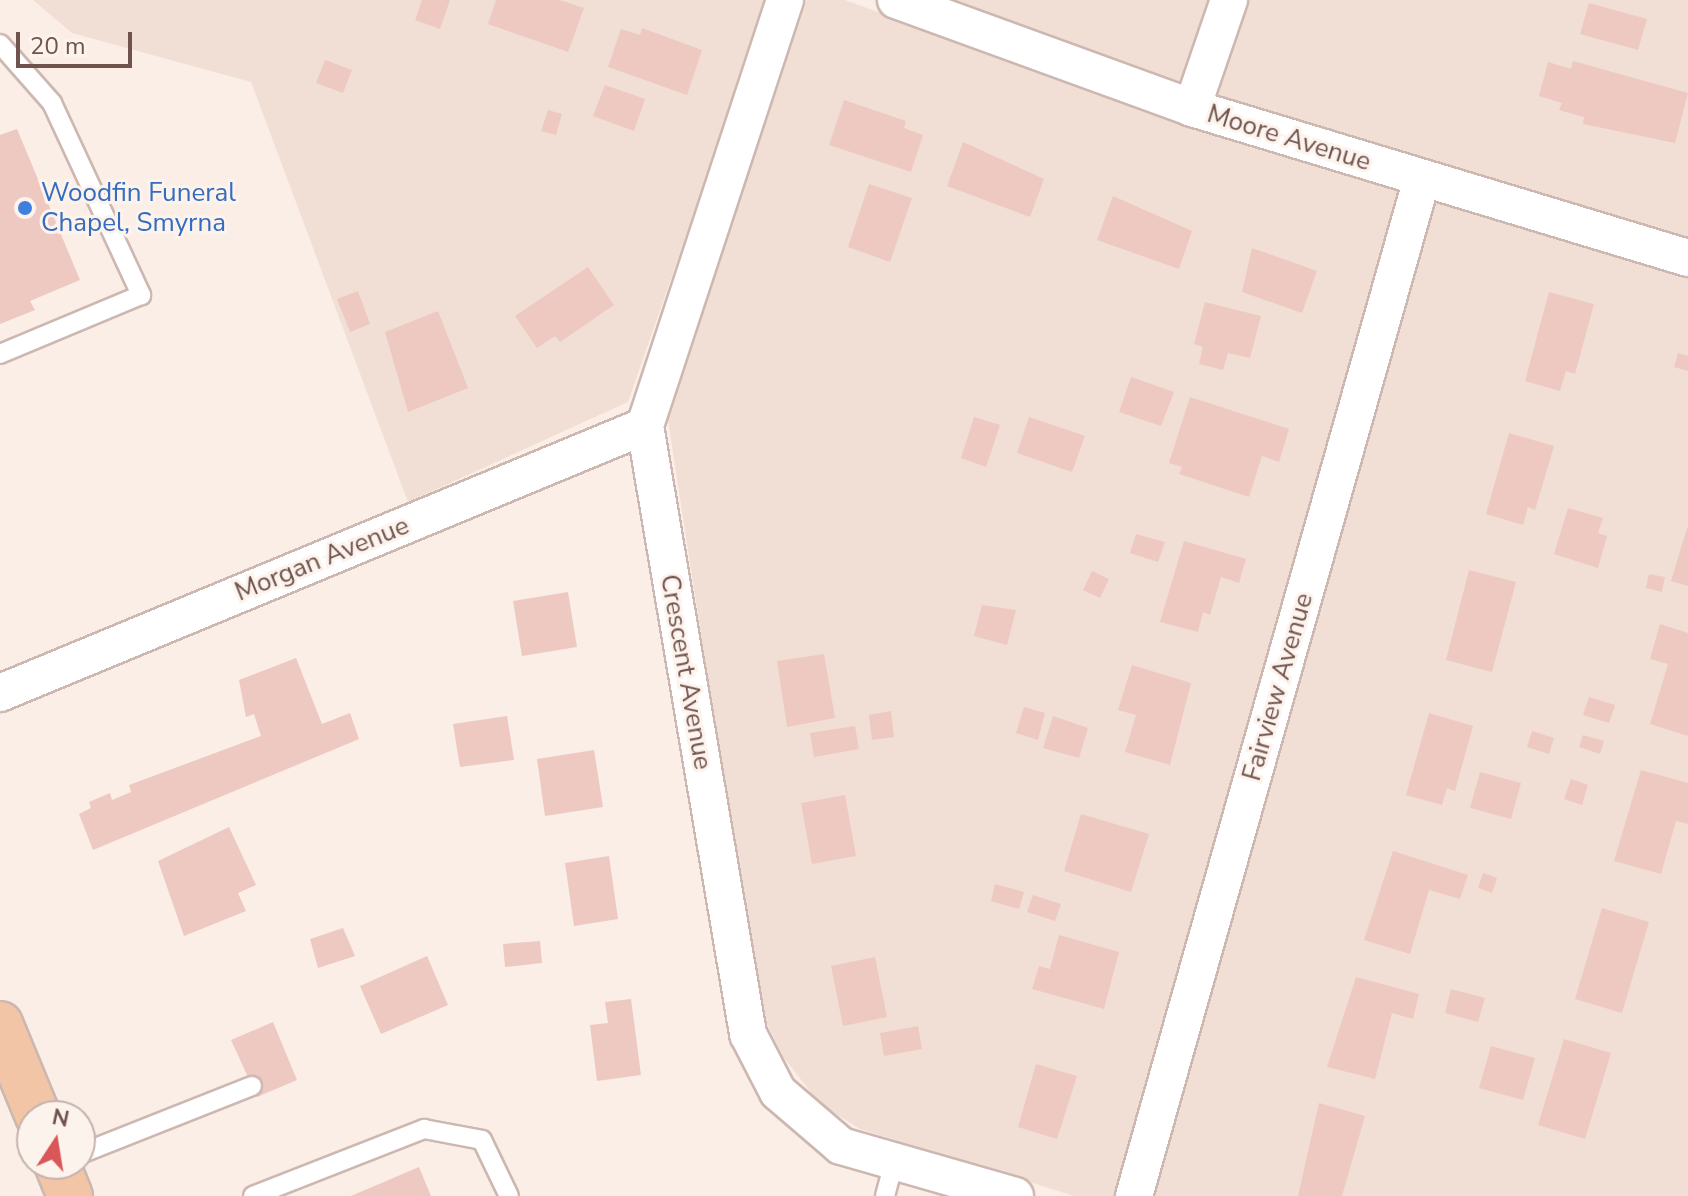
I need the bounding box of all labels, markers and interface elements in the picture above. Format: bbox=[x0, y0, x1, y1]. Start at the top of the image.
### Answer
scale bar bbox=[20, 16, 136, 66]
text: 20 m bbox=[30, 30, 86, 62]
street label: Moore Avenue bbox=[1203, 98, 1375, 178]
place label: Woodfin Funeral Chapel, Smyrna bbox=[41, 177, 236, 238]
marker: Woodfin Funeral Chapel, Smyrna bbox=[16, 199, 34, 217]
street label: Morgan Avenue bbox=[230, 510, 414, 608]
street label: Crescent Avenue bbox=[653, 572, 719, 772]
street label: Fairview Avenue bbox=[1236, 590, 1320, 784]
north arrow bbox=[16, 1100, 96, 1180]
text: N bbox=[49, 1102, 72, 1135]

